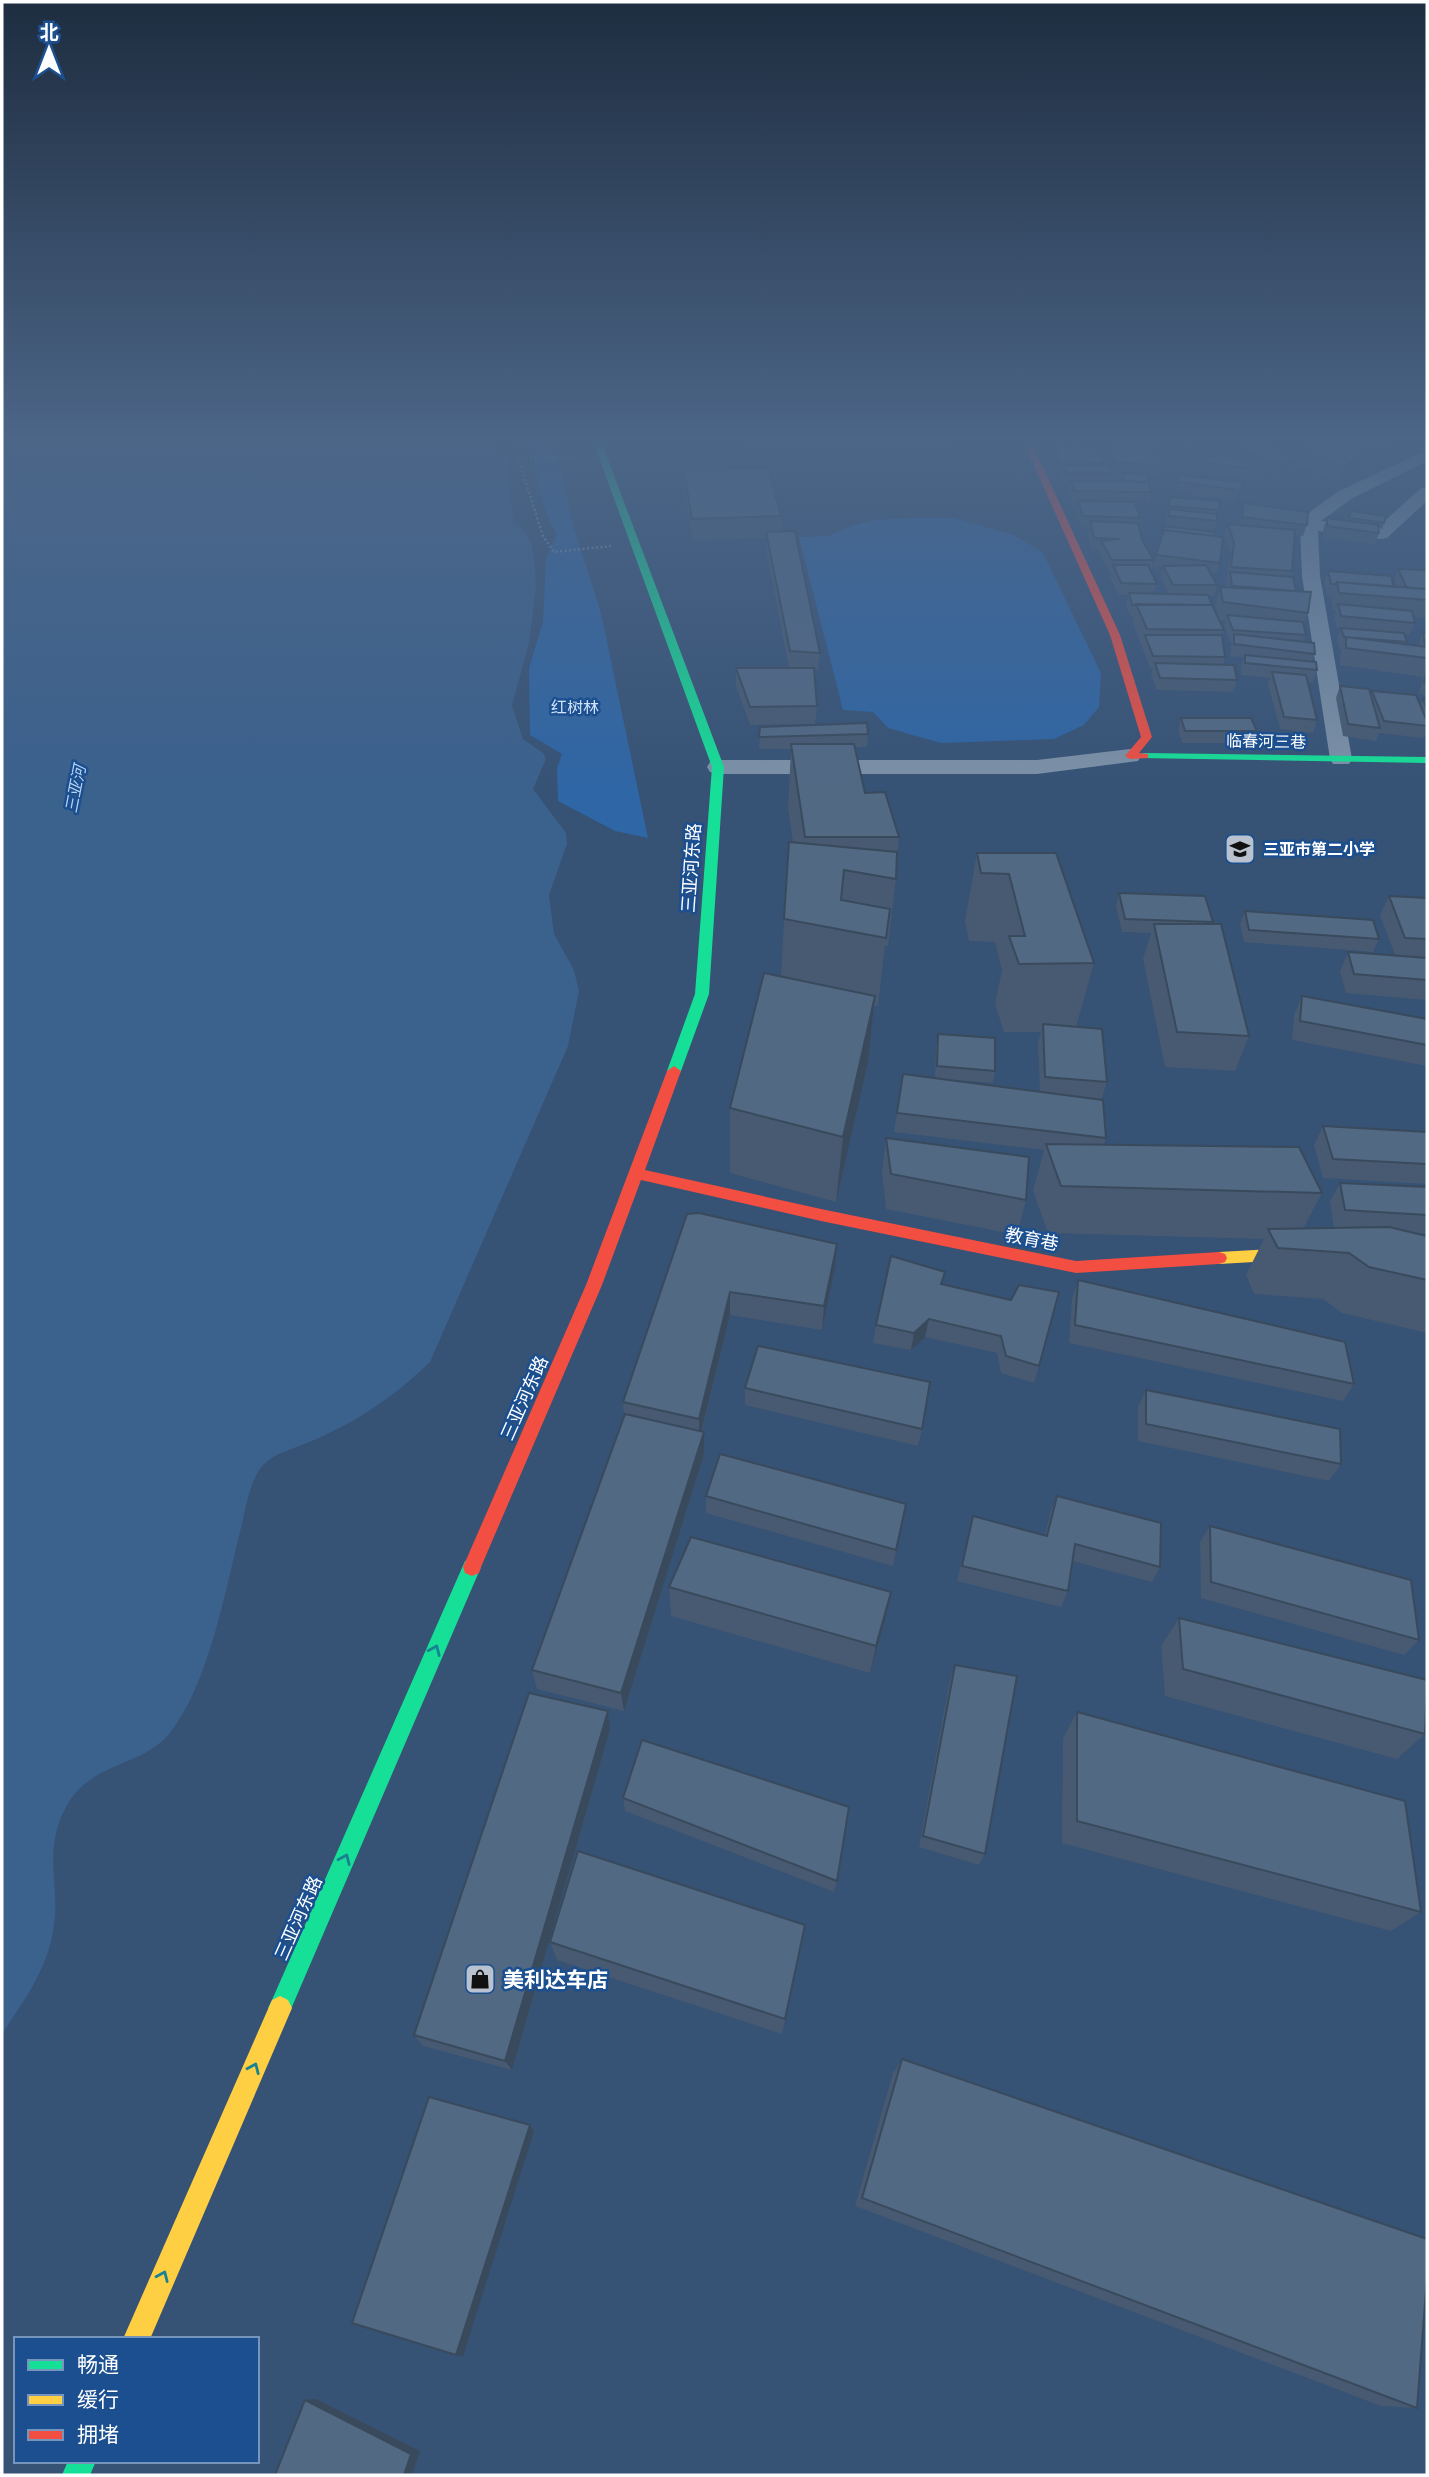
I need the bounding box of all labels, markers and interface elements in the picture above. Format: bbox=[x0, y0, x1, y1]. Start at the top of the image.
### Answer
north arrow bbox=[14, 14, 84, 84]
text: 北 bbox=[39, 21, 59, 44]
park label: 红树林 bbox=[551, 697, 599, 717]
street label: 临春河三巷 bbox=[1226, 730, 1306, 752]
water label: 三亚河 bbox=[61, 761, 90, 814]
street label: 三亚河东路 bbox=[677, 822, 705, 914]
school or university icon: 三亚市第二小学 bbox=[1223, 832, 1257, 866]
place label: 三亚市第二小学 bbox=[1263, 839, 1375, 859]
street label: 教育巷 bbox=[1003, 1224, 1061, 1254]
street label: 三亚河东路 bbox=[496, 1353, 552, 1443]
one-way arrow bbox=[427, 1645, 441, 1657]
one-way arrow bbox=[337, 1854, 351, 1866]
street label: 三亚河东路 bbox=[270, 1873, 326, 1963]
shop icon: 美利达车店 bbox=[463, 1962, 497, 1996]
place label: 美利达车店 bbox=[503, 1967, 608, 1992]
one-way arrow bbox=[246, 2062, 260, 2075]
one-way arrow bbox=[155, 2271, 169, 2283]
legend bbox=[14, 2337, 259, 2463]
text: 畅通 bbox=[77, 2352, 119, 2377]
text: 缓行 bbox=[77, 2387, 119, 2412]
text: 拥堵 bbox=[77, 2422, 119, 2447]

